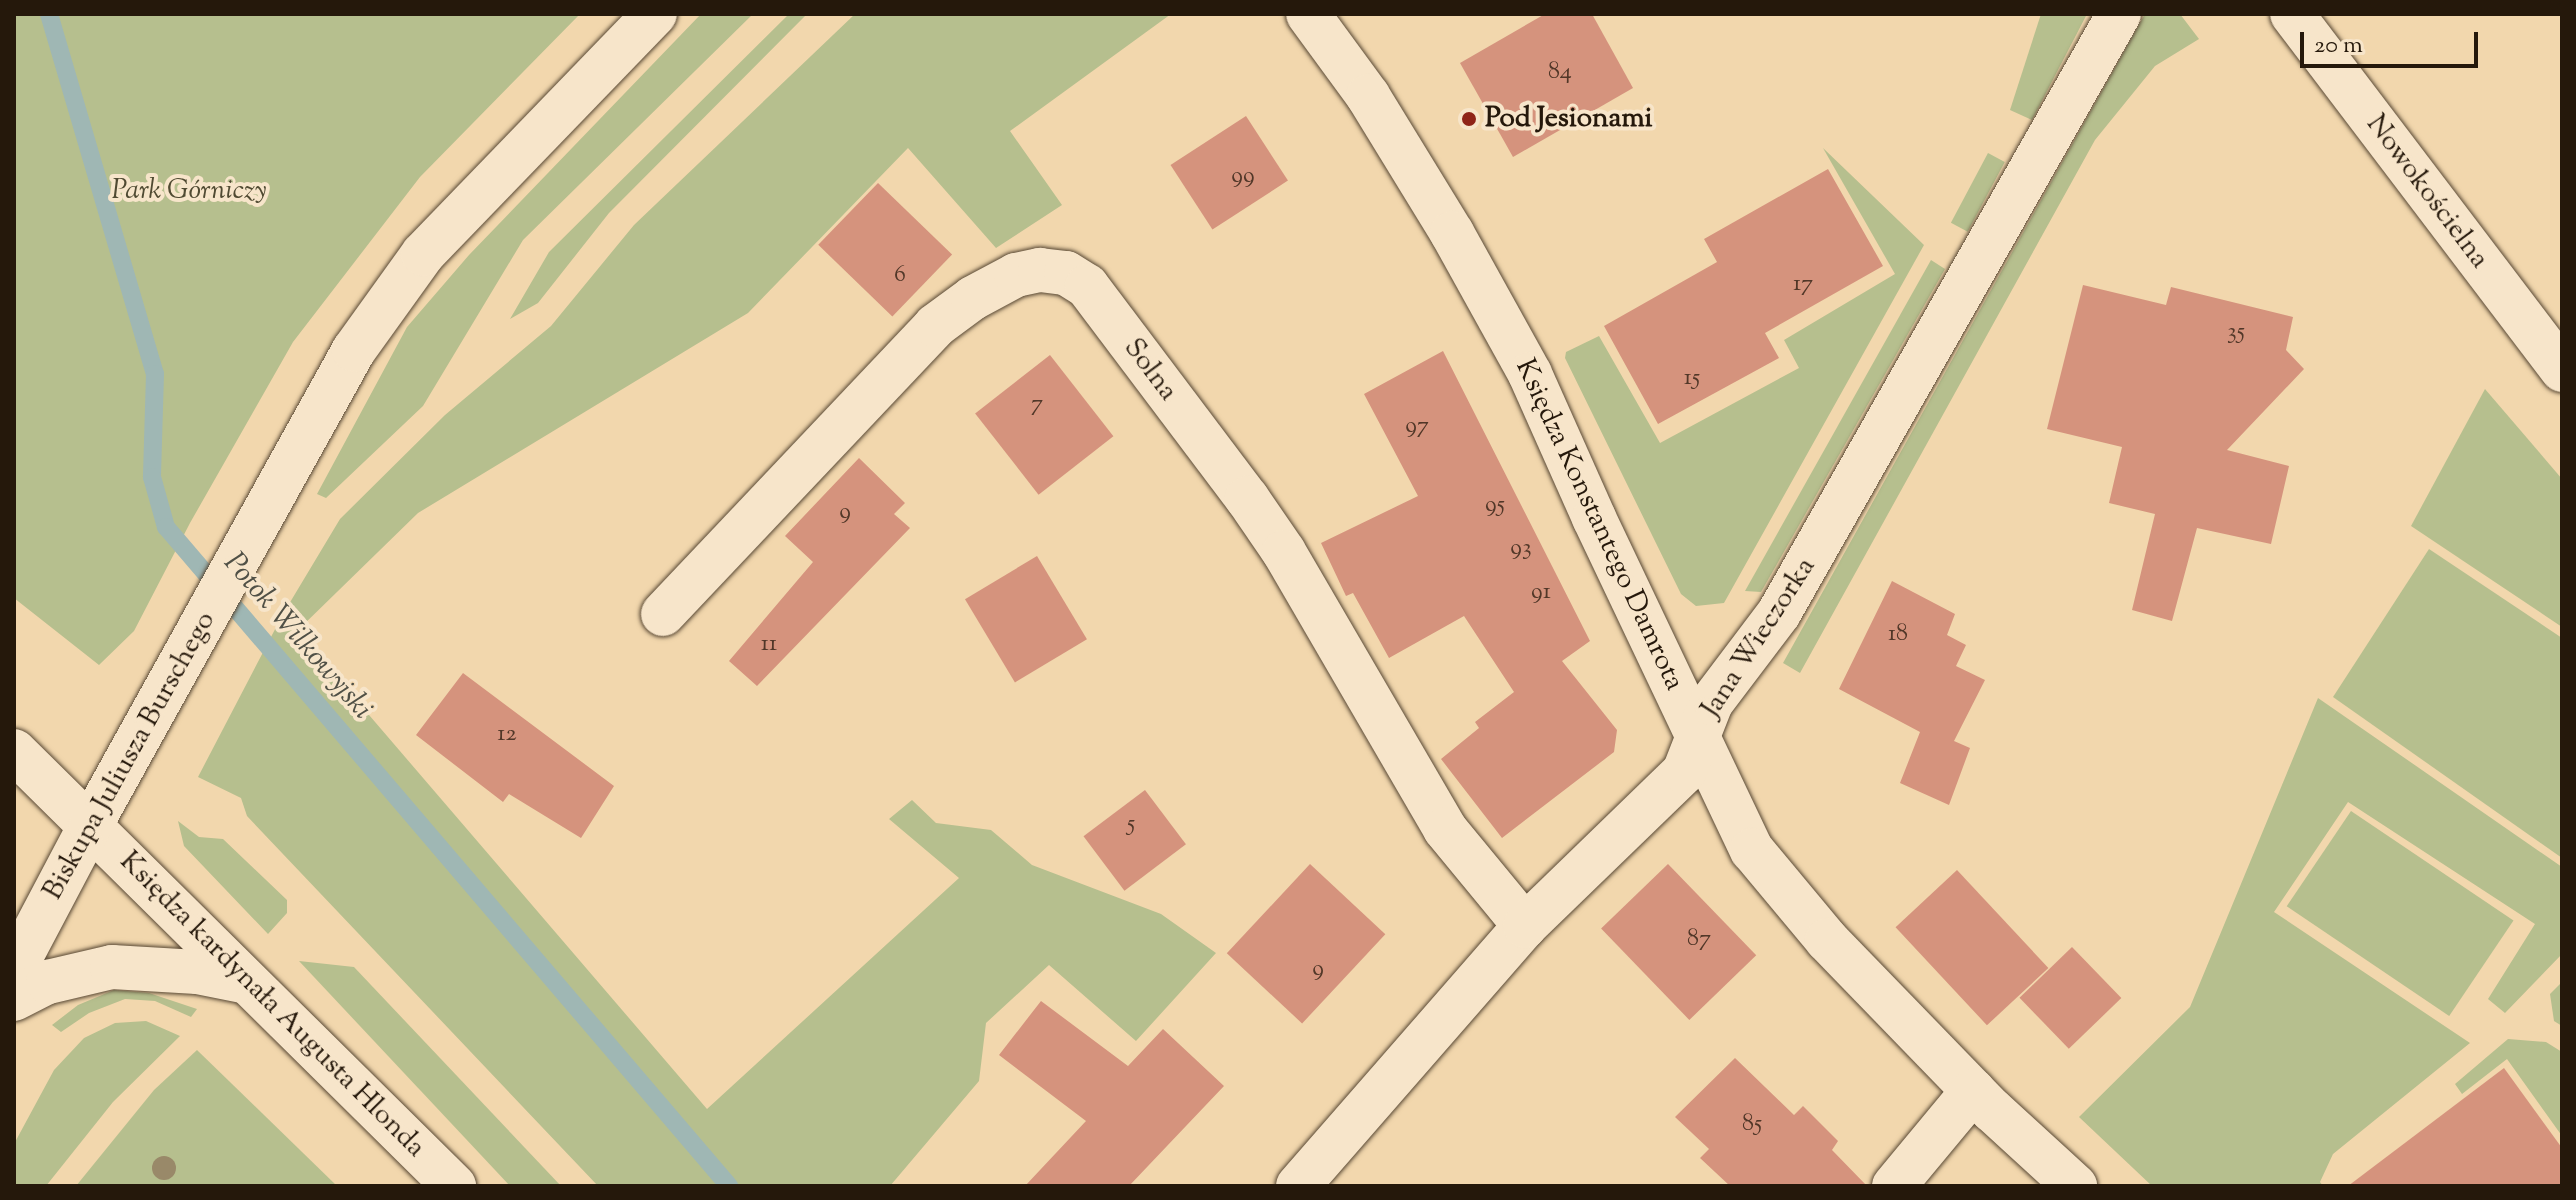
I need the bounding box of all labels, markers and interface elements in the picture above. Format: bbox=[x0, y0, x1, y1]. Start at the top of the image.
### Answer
scale bar bbox=[2304, 16, 2482, 66]
text: 20 m bbox=[2314, 29, 2363, 63]
house number: 84 bbox=[1548, 59, 1572, 87]
place label: Pod Jesionami bbox=[1485, 102, 1653, 136]
street label: Nowokościelna bbox=[2358, 109, 2496, 275]
marker: Pod Jesionami bbox=[1460, 110, 1478, 128]
house number: 99 bbox=[1231, 163, 1255, 191]
park label: Park Górniczy bbox=[111, 174, 267, 208]
house number: 6 bbox=[894, 262, 906, 290]
house number: 17 bbox=[1793, 271, 1813, 299]
house number: 35 bbox=[2227, 319, 2245, 347]
street label: Solna bbox=[1116, 332, 1184, 408]
street label: Księdza Konstantego Damrota bbox=[1507, 354, 1691, 696]
house number: 15 bbox=[1684, 365, 1700, 393]
house number: 7 bbox=[1031, 391, 1043, 419]
house number: 97 bbox=[1405, 413, 1429, 441]
house number: 95 bbox=[1485, 492, 1505, 520]
house number: 9 bbox=[839, 499, 851, 527]
house number: 93 bbox=[1510, 535, 1532, 563]
water label: Potok Wilkowyjski bbox=[215, 546, 379, 728]
street label: Jana Wieczorka bbox=[1695, 552, 1823, 724]
house number: 91 bbox=[1531, 579, 1551, 607]
street label: Biskupa Juliusza Burschego bbox=[37, 606, 223, 906]
house number: 18 bbox=[1888, 621, 1908, 649]
house number: 11 bbox=[761, 631, 777, 659]
house number: 12 bbox=[497, 721, 517, 749]
house number: 5 bbox=[1127, 811, 1135, 839]
street label: Księdza kardynała Augusta Hlonda bbox=[112, 845, 432, 1165]
house number: 87 bbox=[1687, 926, 1711, 954]
house number: 9 bbox=[1312, 956, 1324, 984]
house number: 85 bbox=[1742, 1111, 1762, 1139]

